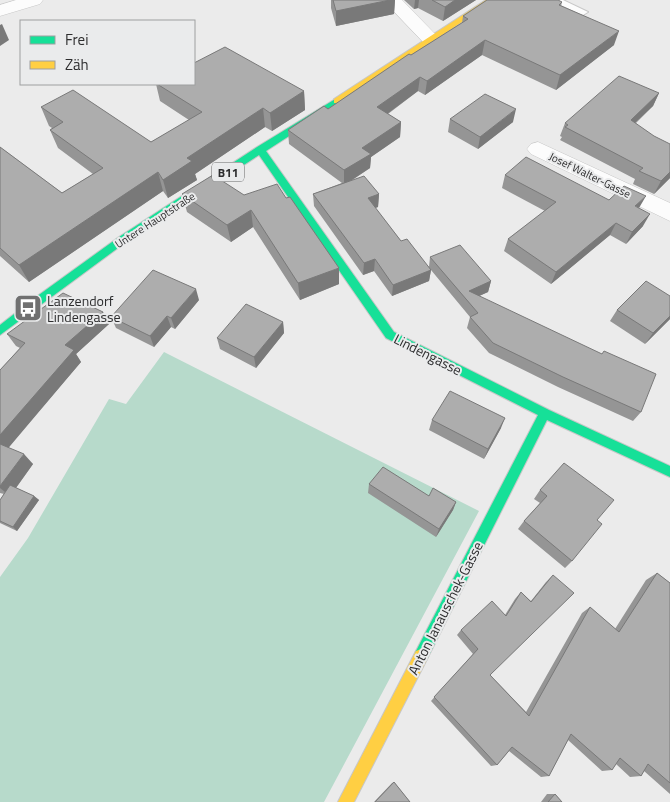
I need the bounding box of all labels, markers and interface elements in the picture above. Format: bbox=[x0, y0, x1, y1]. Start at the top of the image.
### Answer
legend bbox=[20, 20, 195, 85]
text: Frei bbox=[65, 28, 88, 51]
text: Zäh bbox=[65, 53, 89, 76]
street label: Josef Walter-Gasse bbox=[547, 148, 634, 202]
road number: B11 bbox=[212, 162, 244, 182]
street label: Untere Hauptstraße bbox=[112, 188, 199, 252]
place label: Lanzendorf Lindengasse bbox=[47, 290, 121, 327]
bus stop icon: Lanzendorf Lindengasse bbox=[13, 293, 43, 323]
street label: Lindengasse bbox=[390, 328, 466, 380]
street label: Anton Janauschek-Gasse bbox=[402, 538, 488, 678]

